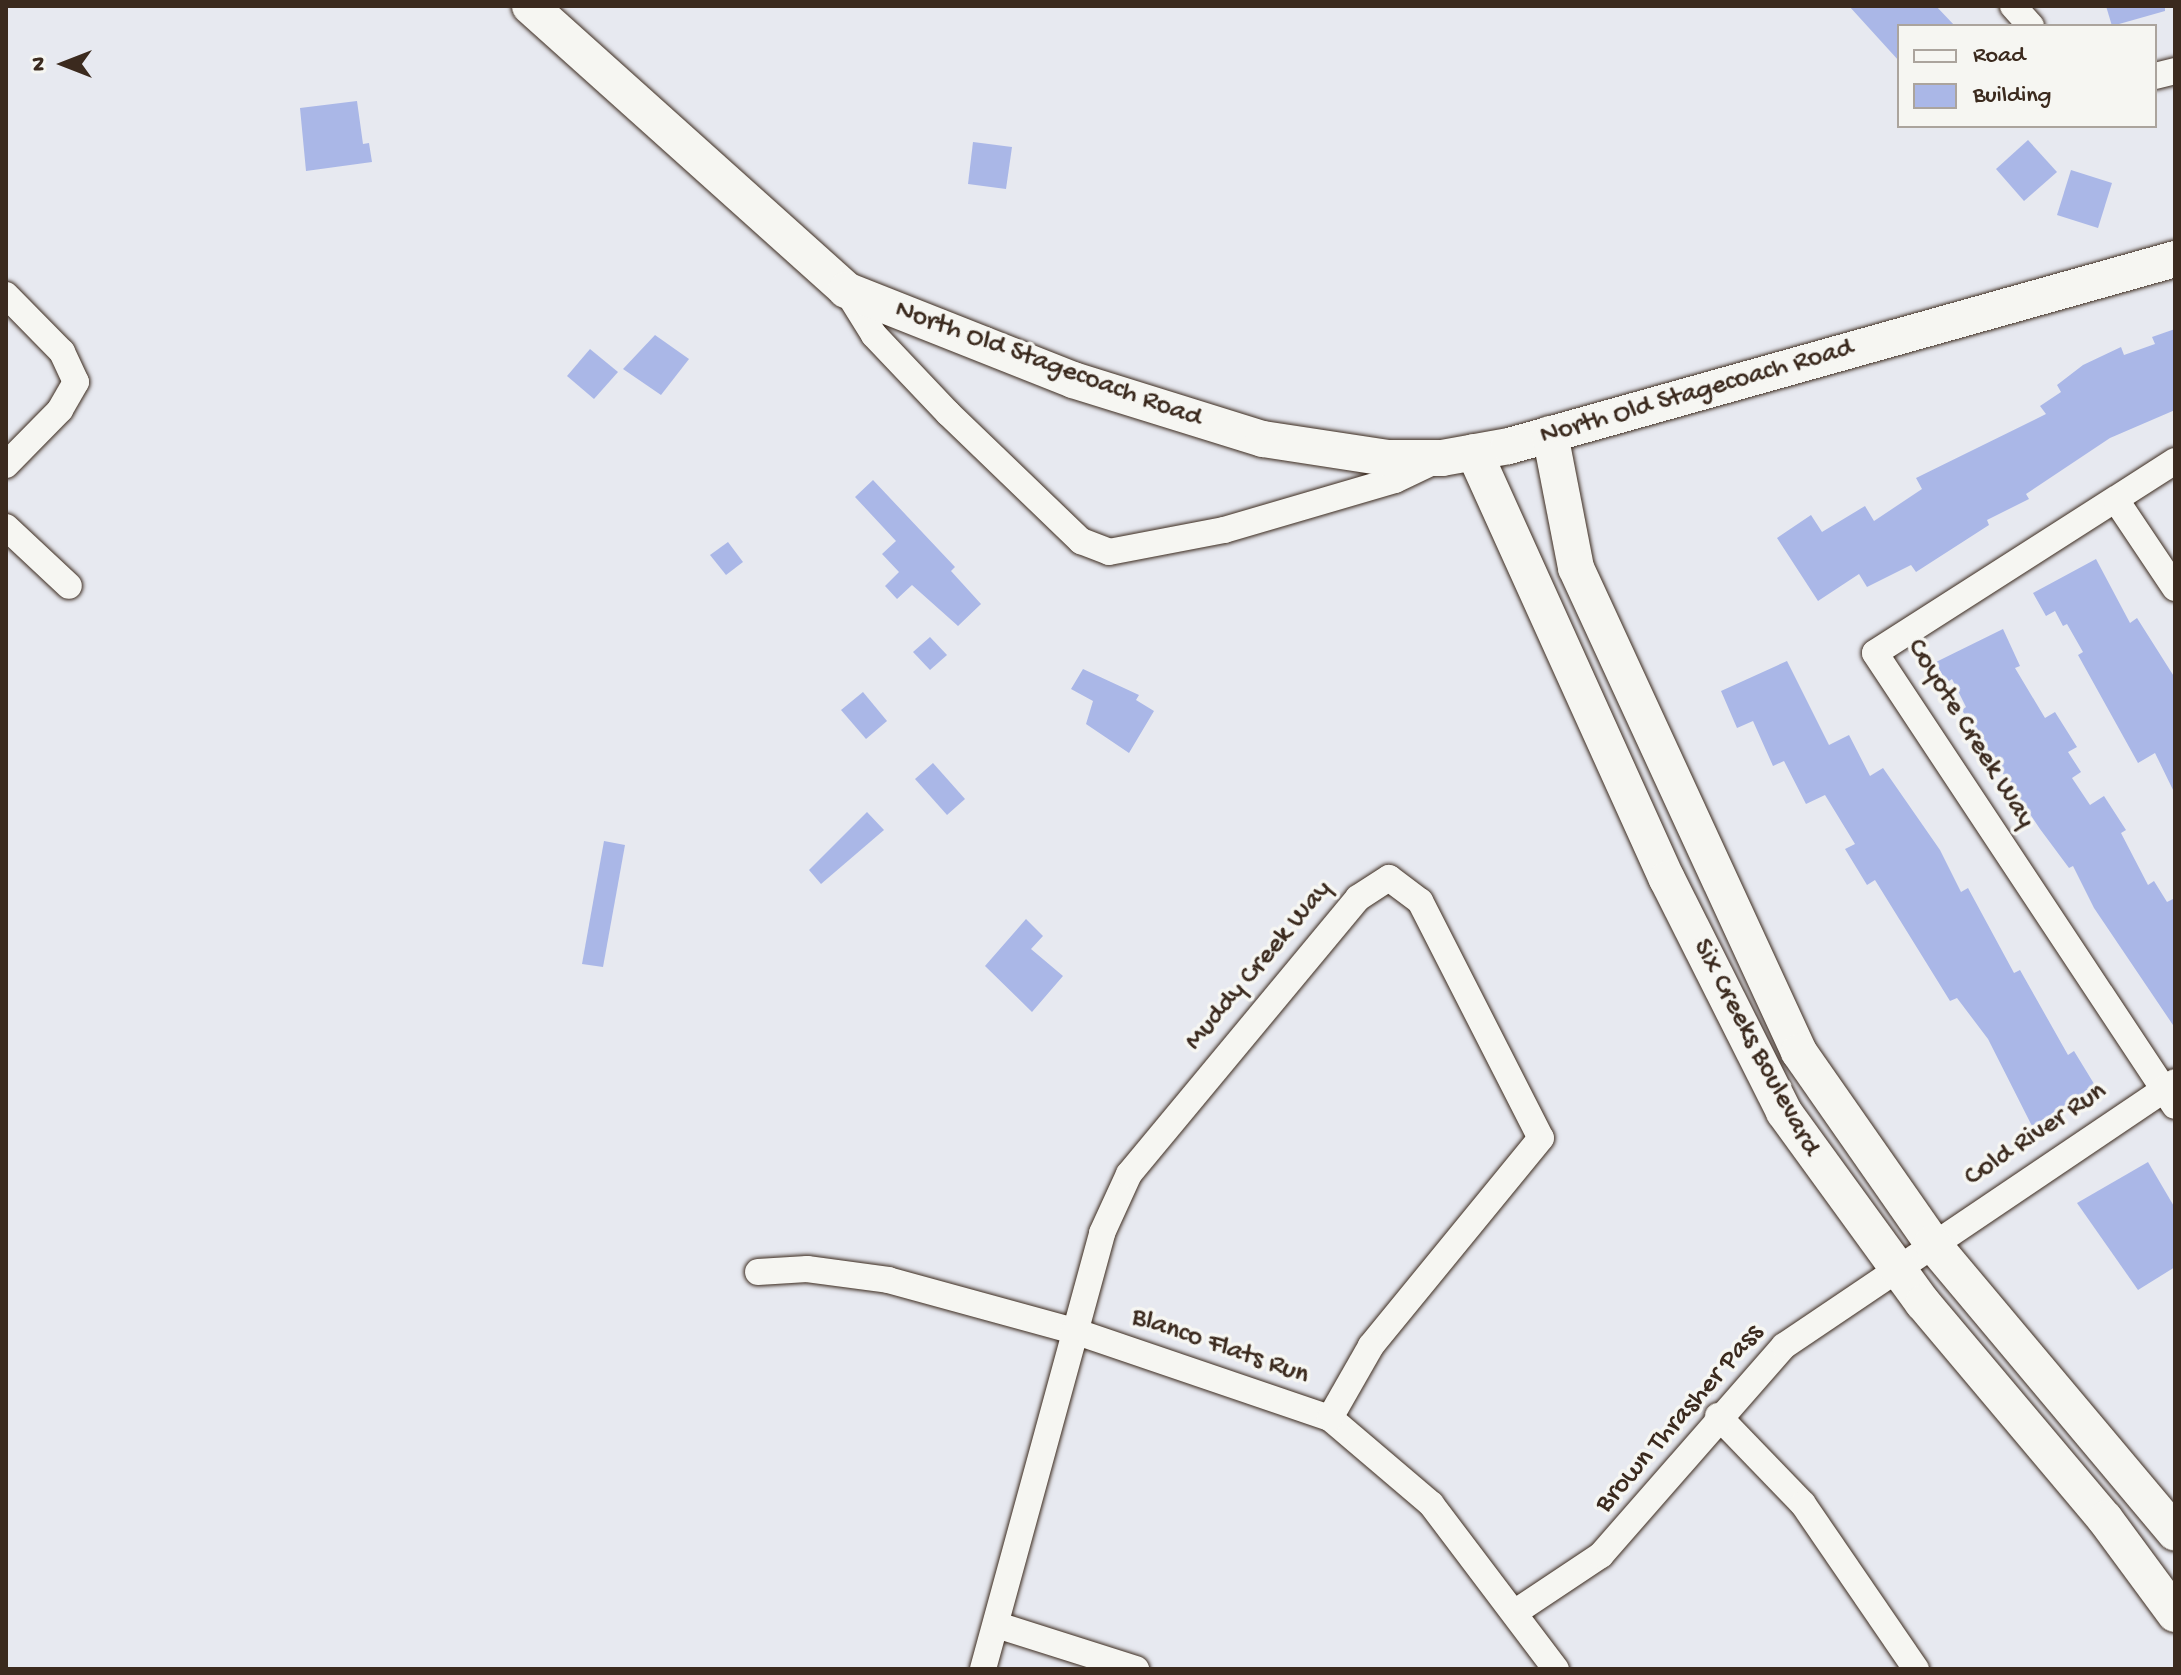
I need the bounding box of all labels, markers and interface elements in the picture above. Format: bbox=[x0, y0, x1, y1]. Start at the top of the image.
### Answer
north arrow bbox=[24, 24, 104, 104]
legend bbox=[1897, 24, 2157, 128]
text: Road bbox=[1973, 42, 2025, 71]
text: N bbox=[27, 57, 53, 71]
text: Building bbox=[1973, 82, 2051, 111]
street label: North Old Stagecoach Road bbox=[890, 294, 1206, 436]
street label: North Old Stagecoach Road bbox=[1537, 332, 1857, 454]
street label: Coyote Creek Way bbox=[1898, 633, 2042, 835]
street label: Muddy Creek Way bbox=[1178, 874, 1340, 1058]
street label: Six Creeks Boulevard bbox=[1684, 934, 1826, 1162]
street label: Cold River Run bbox=[1959, 1075, 2113, 1195]
street label: Blanco Flats Run bbox=[1127, 1301, 1313, 1393]
street label: Brown Thrasher Pass bbox=[1589, 1318, 1771, 1520]

